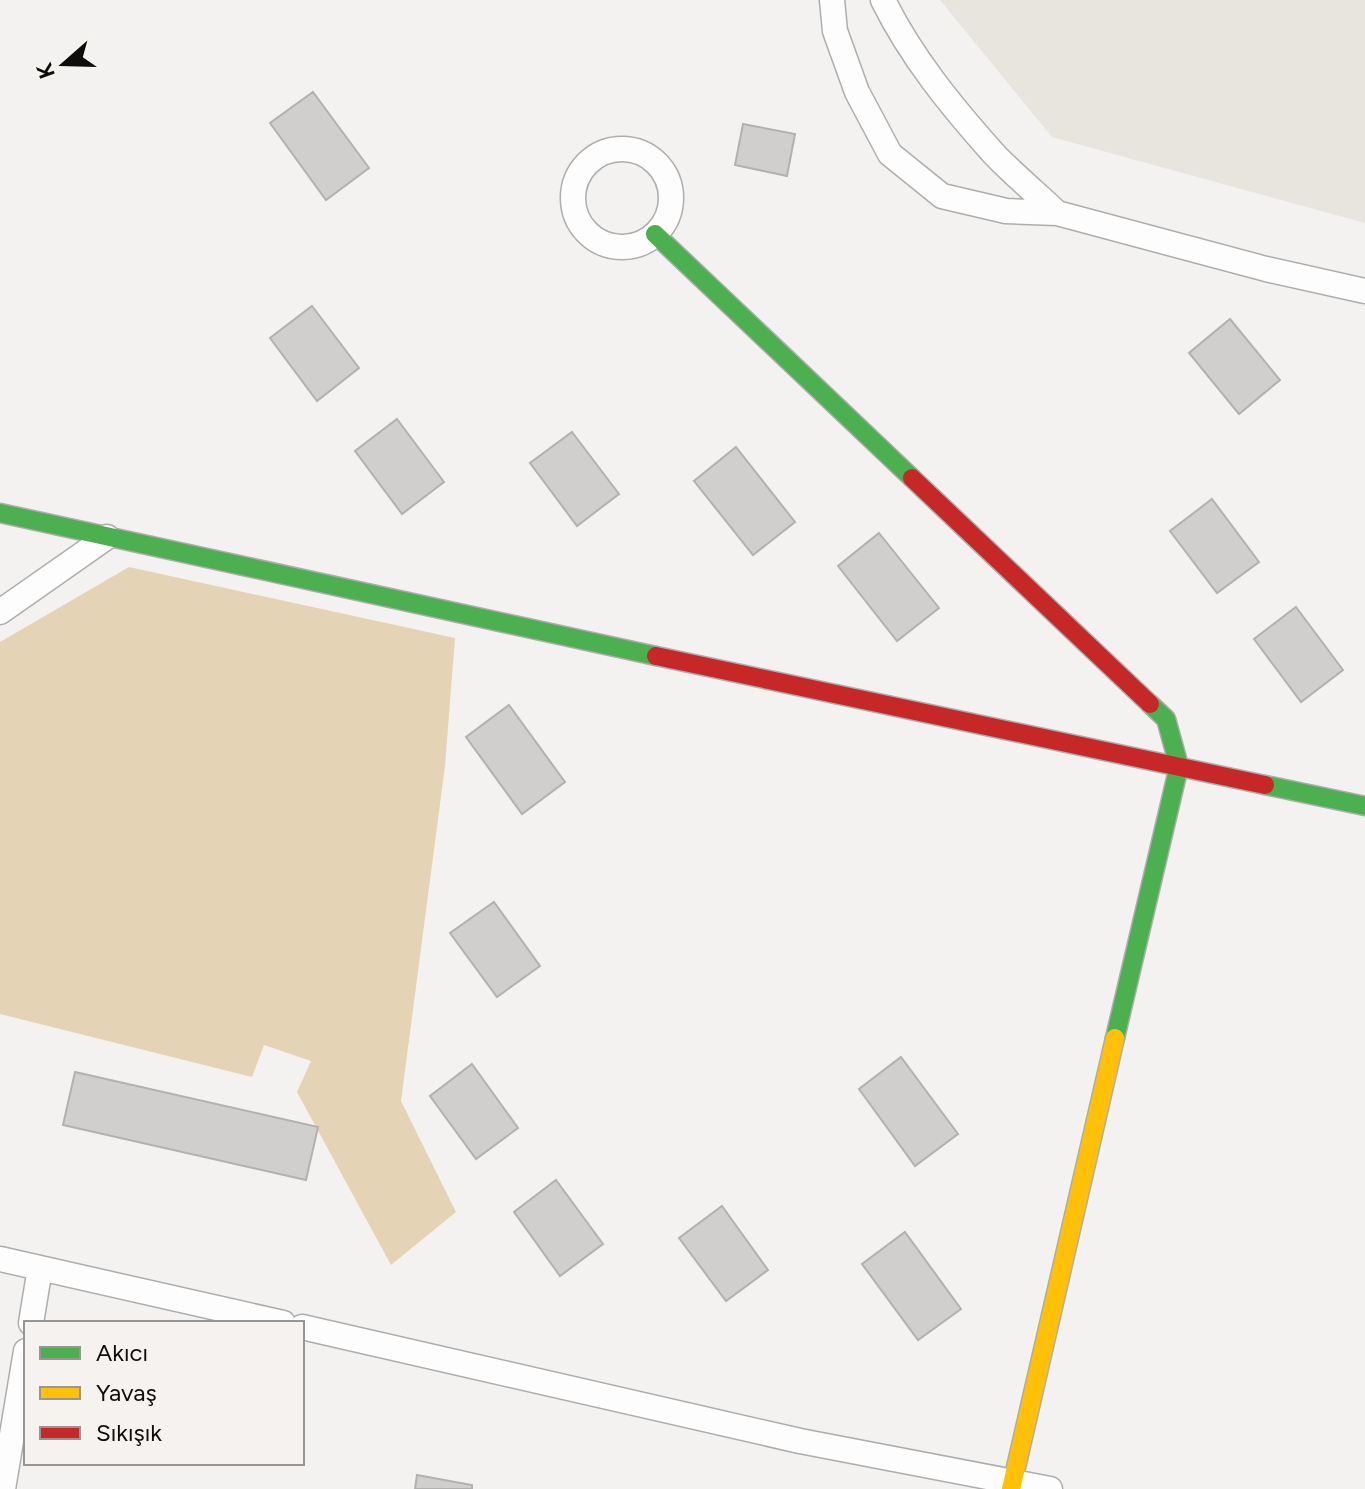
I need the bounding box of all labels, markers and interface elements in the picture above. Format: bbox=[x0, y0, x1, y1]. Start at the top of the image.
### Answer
north arrow bbox=[24, 24, 104, 104]
text: K bbox=[30, 59, 61, 82]
legend bbox=[24, 1321, 304, 1465]
text: Akıcı bbox=[96, 1338, 148, 1367]
text: Yavaş bbox=[96, 1378, 157, 1407]
text: Sıkışık bbox=[96, 1418, 162, 1447]

